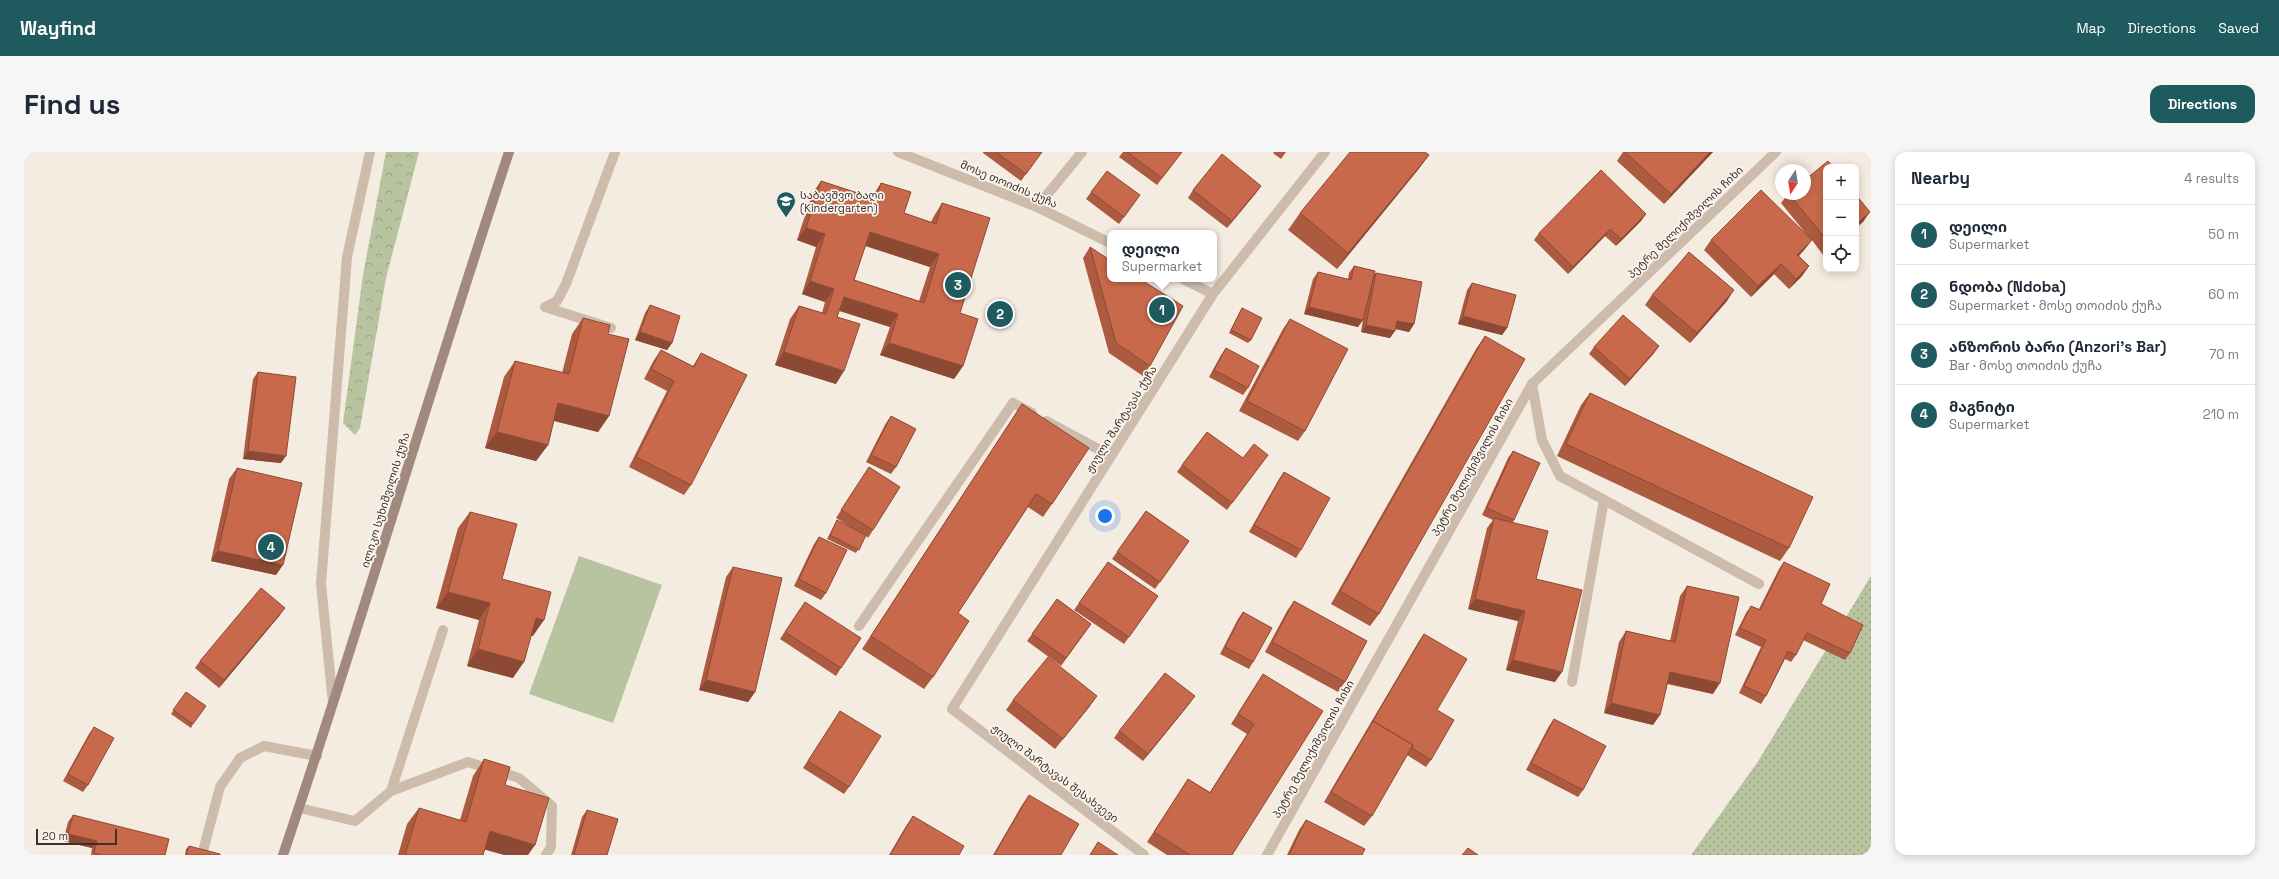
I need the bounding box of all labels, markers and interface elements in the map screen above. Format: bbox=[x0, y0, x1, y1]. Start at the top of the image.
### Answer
text: Wayfind bbox=[20, 16, 96, 41]
text: Map bbox=[2076, 19, 2106, 37]
text: Directions bbox=[2128, 19, 2196, 37]
text: Saved bbox=[2218, 19, 2259, 37]
button: Directions bbox=[2150, 85, 2255, 123]
text: Find us bbox=[24, 86, 121, 122]
street label: მოსე თოიძის ქუჩა bbox=[958, 157, 1060, 211]
street label: პეტრე მელიქიშვილის ჩიხი bbox=[1624, 163, 1746, 281]
north arrow bbox=[1775, 164, 1811, 200]
map controls bbox=[1823, 164, 1859, 272]
button: + bbox=[1823, 164, 1859, 200]
text: Nearby bbox=[1911, 167, 1970, 189]
text: 4 results bbox=[2184, 170, 2239, 187]
place label: საბავშვო ბაღი (Kindergarten) bbox=[800, 188, 884, 215]
school or university icon: საბავშვო ბაღი (Kindergarten) bbox=[775, 190, 797, 218]
button: − bbox=[1823, 200, 1859, 236]
text: დეილი bbox=[1949, 217, 2007, 236]
text: 1 bbox=[1921, 226, 1927, 243]
text: 50 m bbox=[2208, 226, 2239, 243]
popup bbox=[1107, 230, 1217, 282]
button: locate bbox=[1823, 236, 1859, 272]
text: Supermarket bbox=[1949, 236, 2030, 253]
text: დეილი bbox=[1122, 239, 1180, 258]
text: Supermarket bbox=[1122, 258, 1202, 275]
pin: 3 bbox=[945, 270, 971, 300]
text: ნდობა (Ndoba) bbox=[1949, 277, 2066, 296]
text: 2 bbox=[1920, 286, 1928, 303]
text: 60 m bbox=[2208, 286, 2239, 303]
pin: 1 bbox=[1149, 295, 1175, 325]
text: Supermarket · მოსე თოიძის ქუჩა bbox=[1949, 297, 2162, 314]
pin: 2 bbox=[987, 299, 1013, 329]
text: ანზორის ბარი (Anzori's Bar) bbox=[1949, 337, 2166, 356]
text: 3 bbox=[1920, 346, 1928, 363]
text: 70 m bbox=[2209, 346, 2239, 363]
text: Bar · მოსე თოიძის ქუჩა bbox=[1949, 357, 2102, 374]
street label: ჟიული შარტავას ქუჩა bbox=[1082, 363, 1160, 475]
street label: პეტრე მელიქიშვილის ჩიხი bbox=[1428, 396, 1516, 538]
text: მაგნიტი bbox=[1949, 397, 2015, 416]
text: 4 bbox=[1920, 406, 1928, 423]
text: 210 m bbox=[2203, 406, 2239, 423]
text: Supermarket bbox=[1949, 416, 2030, 433]
street label: ილიკო სუხიშვილის ქუჩა bbox=[358, 431, 412, 569]
your location bbox=[1095, 506, 1115, 526]
pin: 4 bbox=[258, 532, 284, 562]
street label: პეტრე მელიქიშვილის ჩიხი bbox=[1269, 678, 1357, 820]
street label: ჟიული შარტავას შესახვევი bbox=[989, 721, 1121, 825]
scale bar bbox=[36, 827, 117, 846]
text: 20 m bbox=[42, 829, 68, 843]

